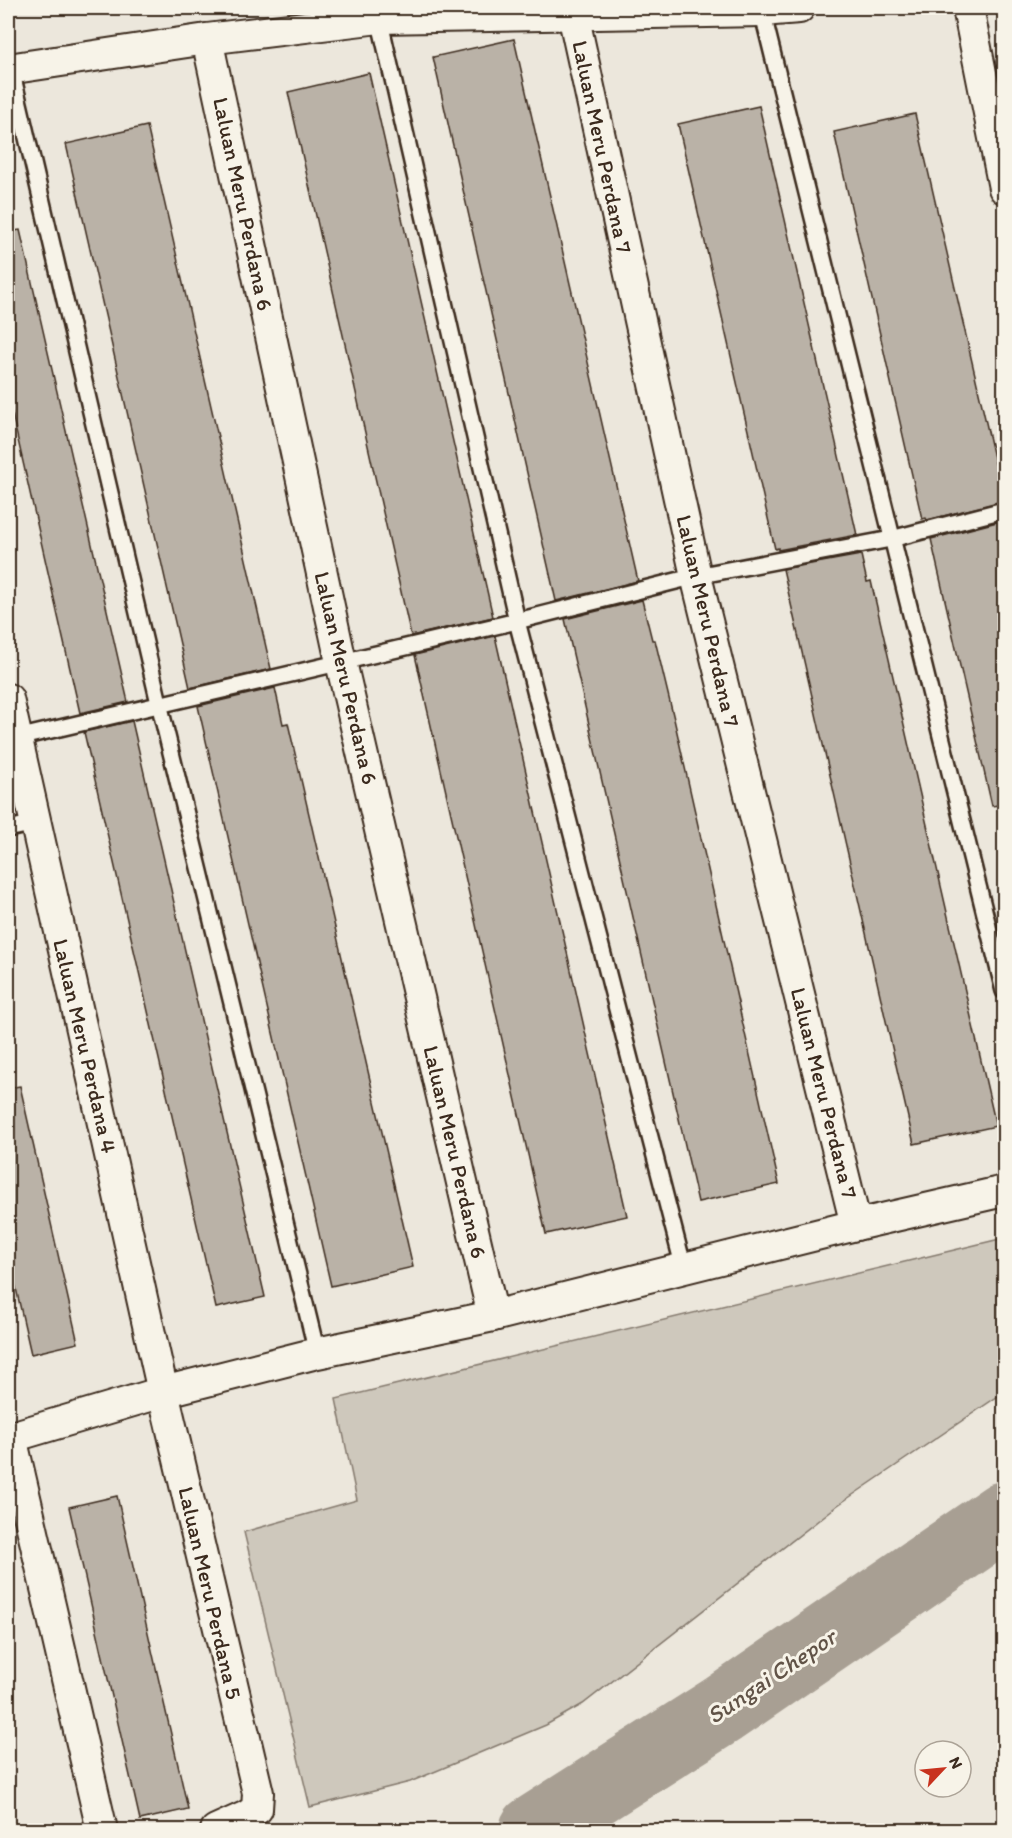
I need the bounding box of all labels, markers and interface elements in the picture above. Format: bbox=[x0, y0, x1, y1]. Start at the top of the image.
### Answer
street label: Laluan Meru Perdana 7 bbox=[566, 38, 638, 256]
street label: Laluan Meru Perdana 6 bbox=[207, 95, 279, 313]
street label: Laluan Meru Perdana 7 bbox=[670, 512, 746, 730]
street label: Laluan Meru Perdana 6 bbox=[308, 569, 384, 787]
street label: Laluan Meru Perdana 4 bbox=[47, 936, 123, 1156]
street label: Laluan Meru Perdana 7 bbox=[785, 985, 863, 1201]
street label: Laluan Meru Perdana 6 bbox=[417, 1043, 493, 1261]
street label: Laluan Meru Perdana 5 bbox=[172, 1484, 248, 1702]
water label: Sungai Chepor bbox=[701, 1621, 843, 1730]
north arrow bbox=[913, 1739, 973, 1799]
text: N bbox=[945, 1754, 967, 1772]

